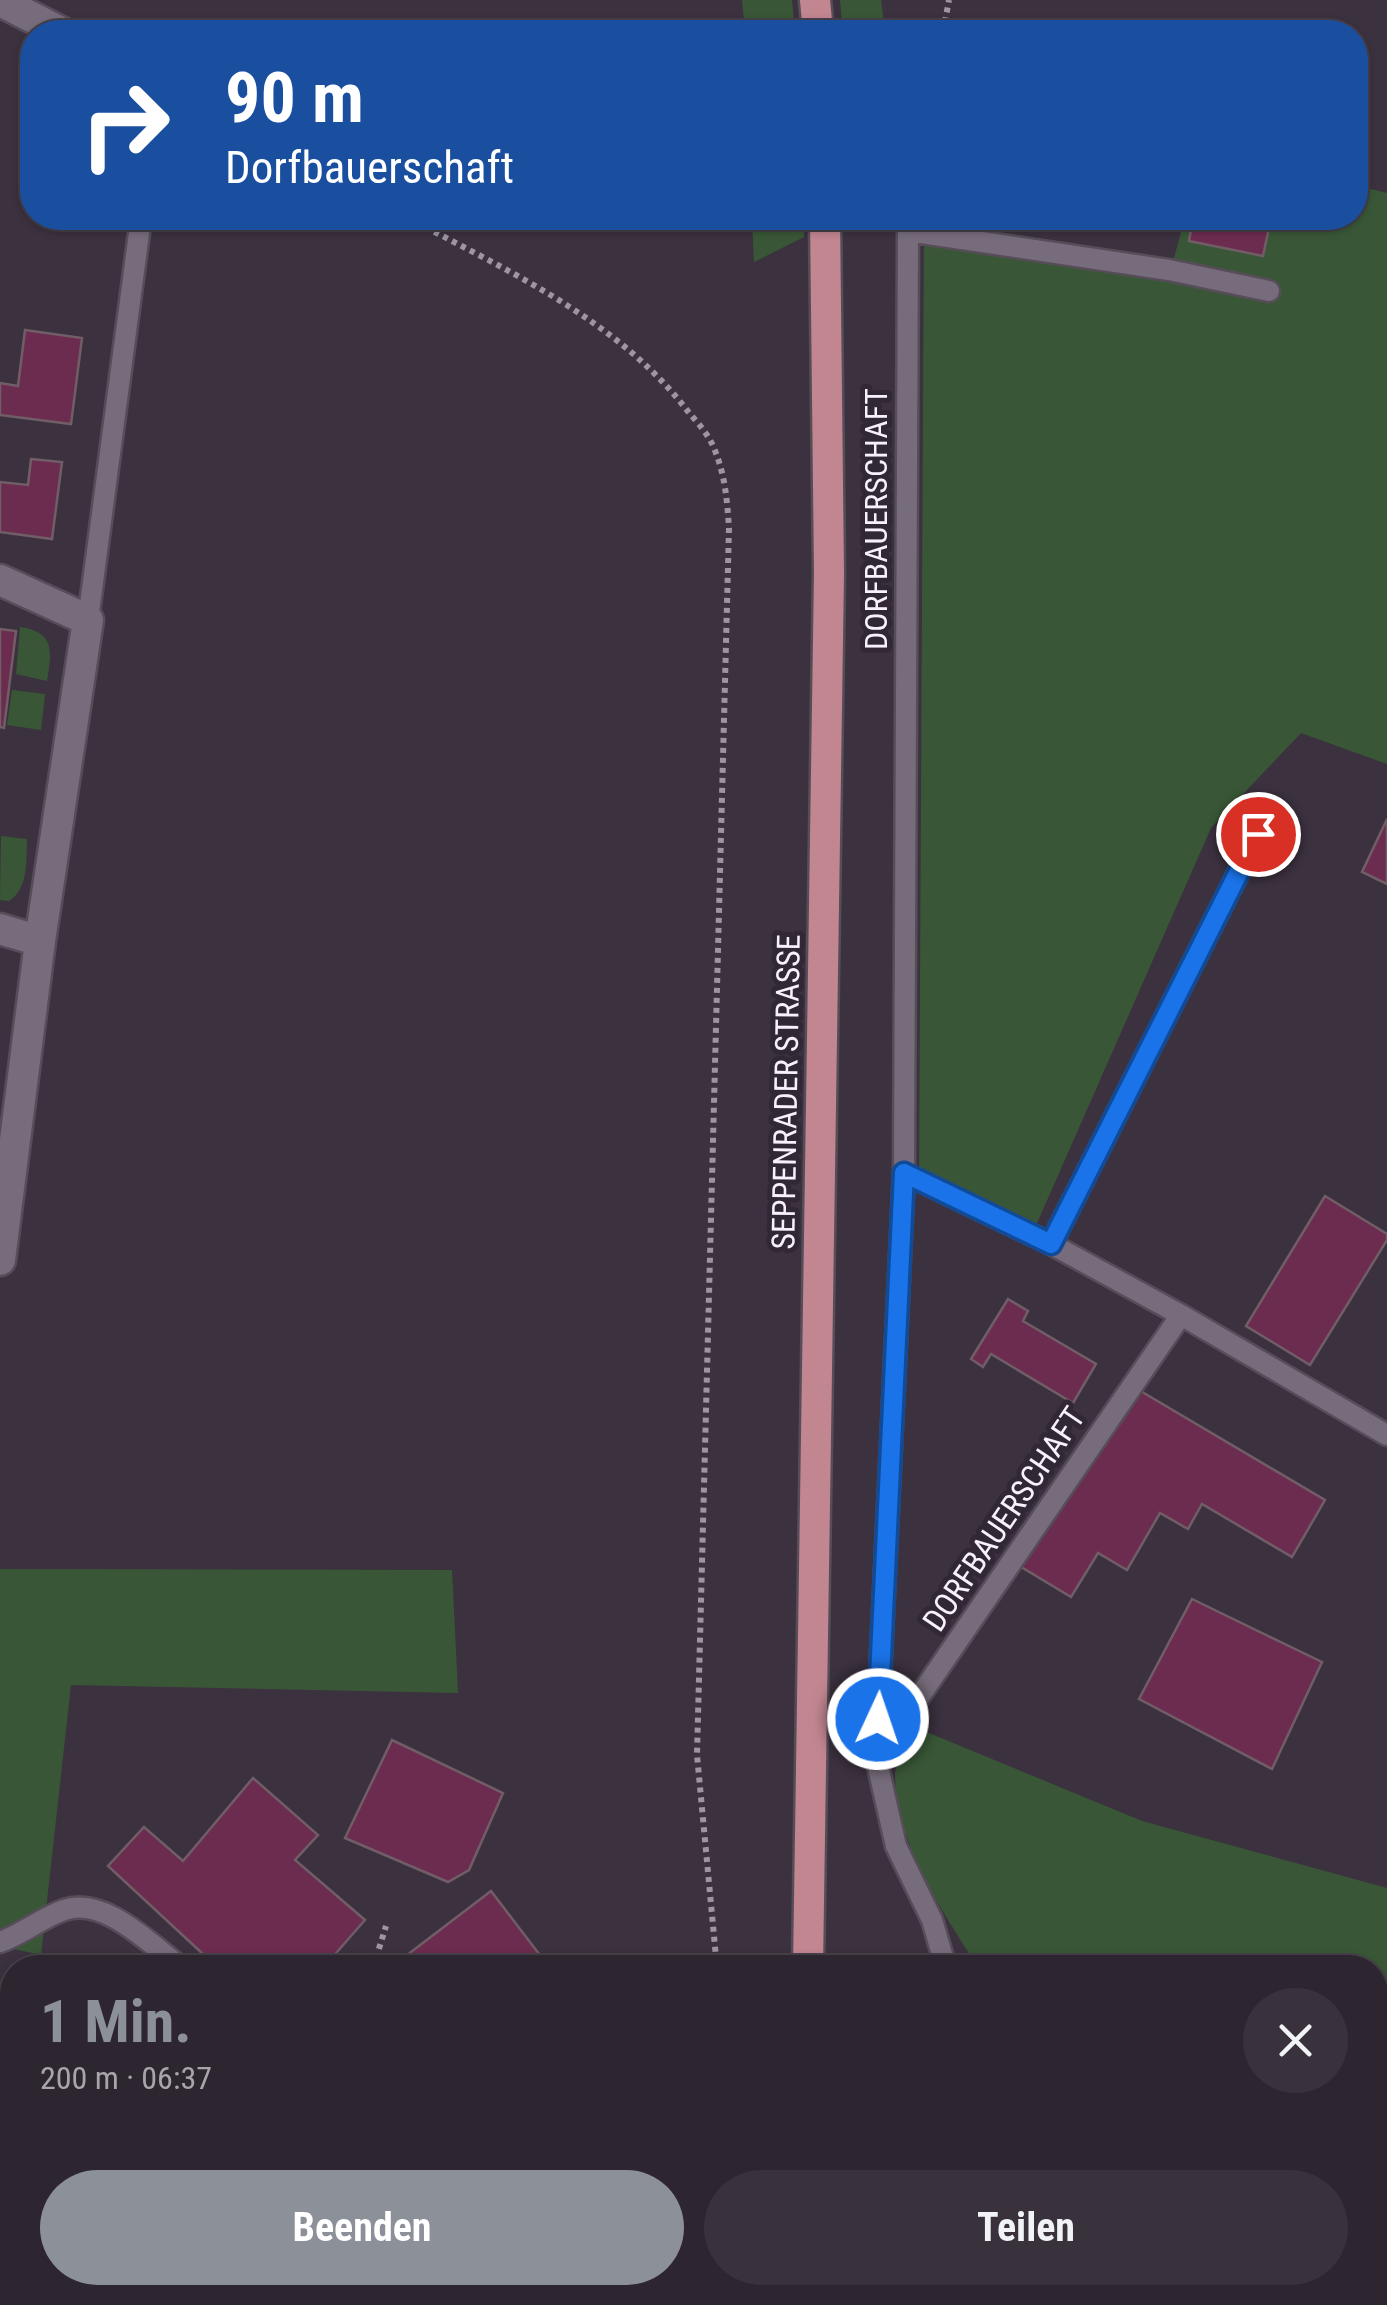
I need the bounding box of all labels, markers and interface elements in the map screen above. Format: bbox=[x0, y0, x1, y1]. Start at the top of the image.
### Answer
text: 90 m bbox=[225, 57, 364, 139]
icon: right bbox=[60, 60, 190, 190]
text: Dorfbauerschaft bbox=[225, 141, 514, 194]
street label: DORFBAUERSCHAFT bbox=[857, 388, 895, 650]
pin bbox=[1216, 792, 1301, 877]
icon: arrive bbox=[1231, 807, 1286, 862]
street label: SEPPENRADER STRASSE bbox=[764, 934, 808, 1250]
street label: DORFBAUERSCHAFT bbox=[915, 1400, 1093, 1638]
position arrow bbox=[826, 1667, 930, 1771]
text: 1 Min. bbox=[40, 1986, 192, 2057]
button: close bbox=[1243, 1988, 1348, 2093]
text: 200 m · 06:37 bbox=[40, 2059, 212, 2097]
button: Beenden bbox=[40, 2170, 684, 2285]
button: Teilen bbox=[704, 2170, 1348, 2285]

